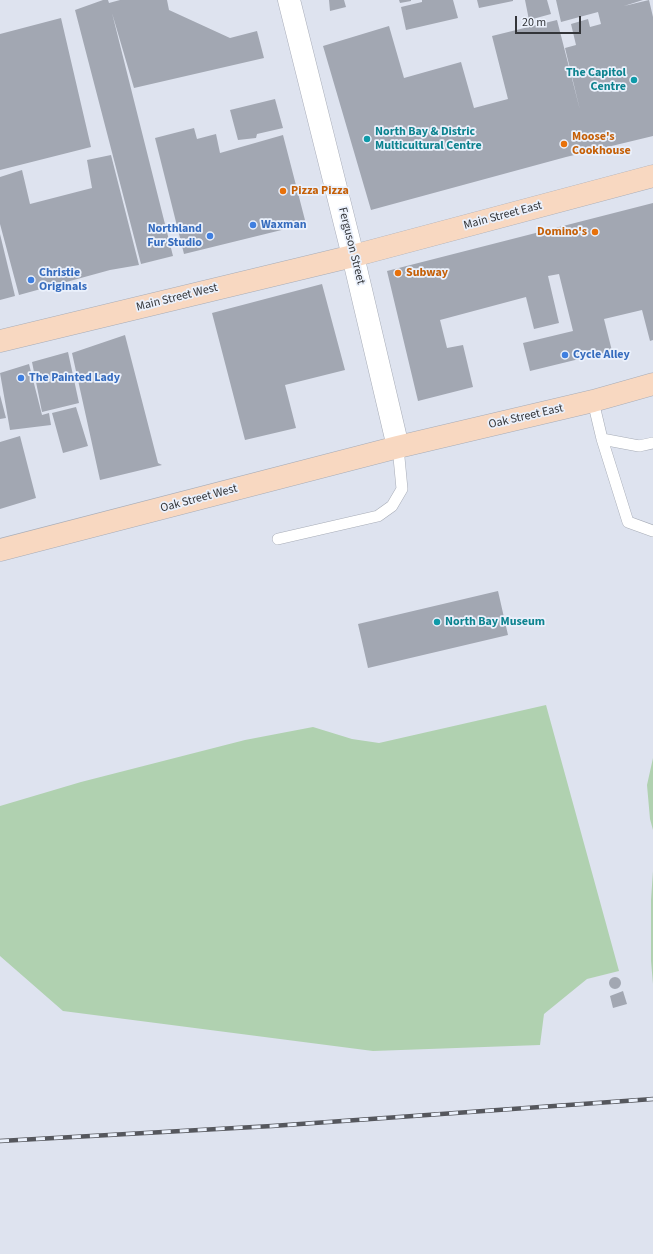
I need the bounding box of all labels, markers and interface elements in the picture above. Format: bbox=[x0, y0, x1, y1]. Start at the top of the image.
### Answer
scale bar bbox=[517, 8, 583, 34]
text: 20 m bbox=[522, 14, 546, 31]
place label: The Capitol Centre bbox=[566, 66, 626, 94]
marker: The Capitol Centre bbox=[629, 75, 639, 85]
place label: North Bay & Distric Multicultural Centre bbox=[375, 125, 482, 153]
place label: Moose's Cookhouse bbox=[572, 130, 631, 158]
marker: North Bay & Distric Multicultural Centre bbox=[362, 134, 372, 144]
marker: Moose's Cookhouse bbox=[559, 139, 569, 149]
place label: Pizza Pizza bbox=[291, 184, 349, 198]
marker: Pizza Pizza bbox=[278, 186, 288, 196]
street label: Main Street East bbox=[462, 199, 544, 233]
street label: Ferguson Street bbox=[334, 206, 368, 286]
place label: Waxman bbox=[261, 218, 307, 232]
marker: Waxman bbox=[248, 220, 258, 230]
place label: Northland Fur Studio bbox=[147, 222, 202, 250]
place label: Domino's bbox=[537, 225, 587, 239]
marker: Domino's bbox=[590, 227, 600, 237]
marker: Northland Fur Studio bbox=[205, 231, 215, 241]
place label: Christie Originals bbox=[39, 266, 87, 294]
place label: Subway bbox=[406, 266, 448, 280]
marker: Subway bbox=[393, 268, 403, 278]
marker: Christie Originals bbox=[26, 275, 36, 285]
street label: Main Street West bbox=[135, 281, 219, 315]
place label: Cycle Alley bbox=[573, 348, 630, 362]
marker: Cycle Alley bbox=[560, 350, 570, 360]
place label: The Painted Lady bbox=[29, 371, 120, 385]
marker: The Painted Lady bbox=[16, 373, 26, 383]
street label: Oak Street East bbox=[487, 401, 565, 433]
street label: Oak Street West bbox=[159, 482, 239, 516]
place label: North Bay Museum bbox=[445, 615, 545, 629]
marker: North Bay Museum bbox=[432, 617, 442, 627]

